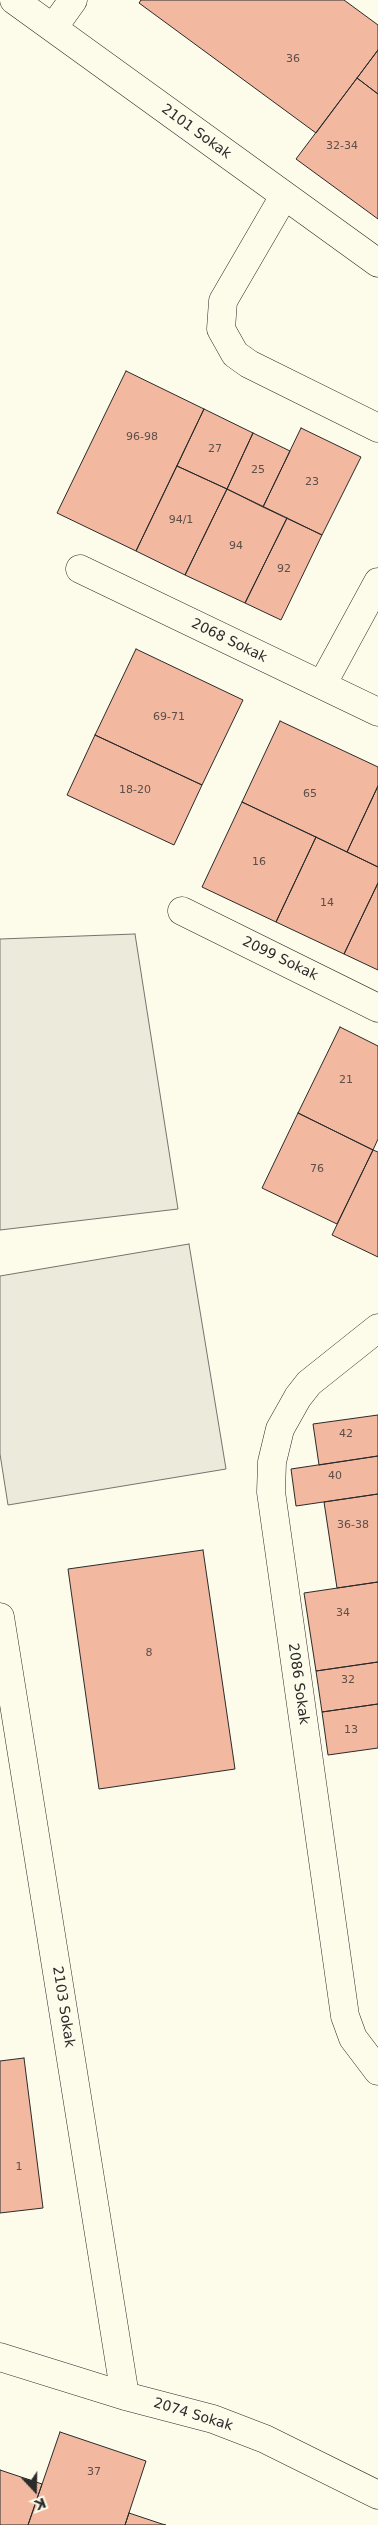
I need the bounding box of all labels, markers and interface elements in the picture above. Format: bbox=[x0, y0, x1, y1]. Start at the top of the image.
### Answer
house number: 36 bbox=[286, 52, 300, 66]
street label: 2101 Sokak bbox=[158, 101, 234, 163]
house number: 32-34 bbox=[326, 139, 358, 153]
house number: 96-98 bbox=[126, 430, 158, 444]
house number: 27 bbox=[208, 442, 222, 456]
house number: 25 bbox=[251, 463, 265, 477]
house number: 23 bbox=[305, 475, 319, 489]
house number: 94/1 bbox=[169, 513, 193, 527]
house number: 94 bbox=[229, 539, 243, 553]
house number: 92 bbox=[277, 562, 291, 576]
street label: 2068 Sokak bbox=[188, 615, 270, 667]
house number: 69-71 bbox=[153, 710, 185, 724]
house number: 18-20 bbox=[119, 783, 151, 797]
house number: 65 bbox=[303, 787, 317, 801]
house number: 16 bbox=[252, 855, 266, 869]
house number: 14 bbox=[320, 896, 334, 910]
street label: 2099 Sokak bbox=[239, 933, 321, 985]
house number: 21 bbox=[339, 1073, 353, 1087]
house number: 76 bbox=[310, 1162, 324, 1176]
house number: 42 bbox=[339, 1427, 353, 1441]
house number: 40 bbox=[328, 1469, 342, 1483]
house number: 36-38 bbox=[337, 1518, 369, 1532]
house number: 34 bbox=[336, 1606, 350, 1620]
street label: 2086 Sokak bbox=[284, 1642, 312, 1726]
house number: 8 bbox=[146, 1646, 152, 1660]
house number: 32 bbox=[341, 1673, 355, 1687]
house number: 13 bbox=[344, 1723, 358, 1737]
street label: 2103 Sokak bbox=[48, 1965, 78, 2049]
house number: 1 bbox=[16, 2160, 22, 2174]
street label: 2074 Sokak bbox=[151, 2395, 235, 2435]
north arrow bbox=[10, 2465, 60, 2515]
house number: 37 bbox=[87, 2465, 101, 2479]
text: K bbox=[32, 2495, 48, 2513]

